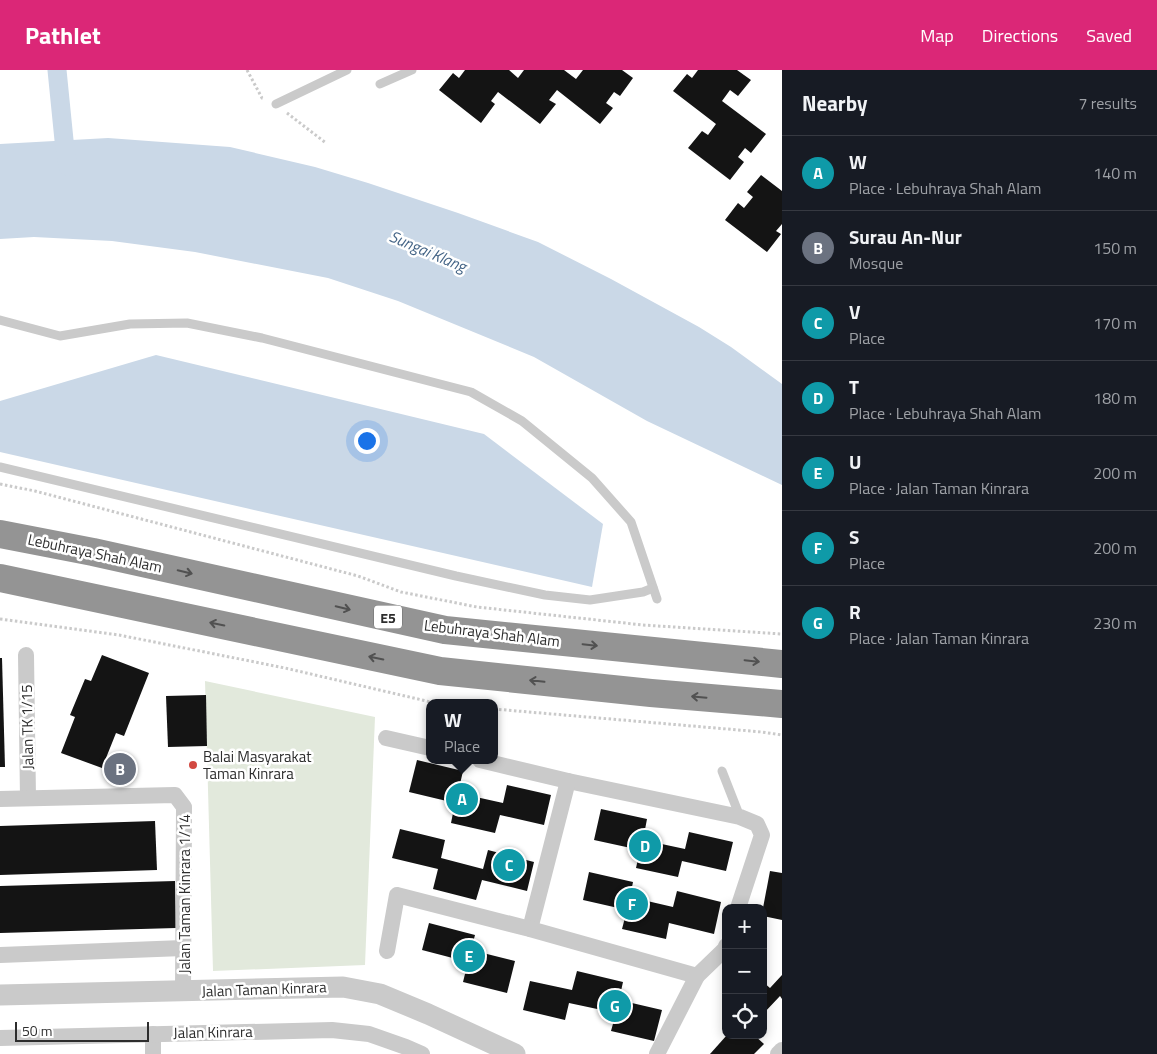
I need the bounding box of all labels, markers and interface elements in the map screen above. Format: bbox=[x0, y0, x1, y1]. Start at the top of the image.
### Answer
text: Pathlet bbox=[25, 17, 101, 53]
text: Map bbox=[920, 22, 954, 49]
text: Directions bbox=[982, 22, 1058, 49]
text: Saved bbox=[1086, 22, 1132, 49]
text: Nearby bbox=[802, 87, 867, 119]
text: 7 results bbox=[1078, 91, 1137, 115]
text: W bbox=[849, 147, 867, 176]
text: A bbox=[813, 161, 823, 185]
text: 140 m bbox=[1093, 161, 1137, 185]
text: Place · Lebuhraya Shah Alam bbox=[849, 176, 1041, 200]
text: Surau An-Nur bbox=[849, 222, 962, 251]
water label: Sungai Klang bbox=[386, 224, 472, 279]
text: B bbox=[813, 236, 823, 260]
text: 150 m bbox=[1093, 236, 1137, 260]
text: Mosque bbox=[849, 251, 903, 275]
text: V bbox=[849, 297, 860, 326]
text: C bbox=[814, 311, 822, 335]
text: 170 m bbox=[1093, 311, 1137, 335]
text: Place bbox=[849, 326, 885, 350]
text: T bbox=[849, 372, 859, 401]
text: D bbox=[813, 386, 823, 410]
text: 180 m bbox=[1093, 386, 1137, 410]
text: Place · Lebuhraya Shah Alam bbox=[849, 401, 1041, 425]
your location bbox=[354, 428, 380, 454]
text: U bbox=[849, 447, 861, 476]
text: E bbox=[814, 461, 822, 485]
text: 200 m bbox=[1093, 461, 1137, 485]
text: Place · Jalan Taman Kinrara bbox=[849, 476, 1029, 500]
text: S bbox=[849, 522, 859, 551]
street label: Lebuhraya Shah Alam bbox=[26, 528, 164, 578]
text: F bbox=[814, 536, 822, 560]
text: 200 m bbox=[1093, 536, 1137, 560]
text: Place bbox=[849, 551, 885, 575]
one-way arrow bbox=[176, 568, 192, 577]
text: R bbox=[849, 597, 861, 626]
one-way arrow bbox=[335, 603, 351, 613]
road number: E5 bbox=[374, 606, 402, 628]
text: G bbox=[813, 611, 823, 635]
text: 230 m bbox=[1093, 611, 1137, 635]
street label: Lebuhraya Shah Alam bbox=[423, 613, 561, 653]
one-way arrow bbox=[210, 619, 226, 628]
text: Place · Jalan Taman Kinrara bbox=[849, 626, 1029, 650]
one-way arrow bbox=[582, 640, 598, 650]
one-way arrow bbox=[369, 653, 385, 662]
one-way arrow bbox=[744, 656, 760, 666]
one-way arrow bbox=[529, 676, 545, 686]
street label: Jalan TK 1/15 bbox=[15, 684, 39, 770]
one-way arrow bbox=[691, 692, 707, 702]
popup bbox=[426, 699, 498, 764]
text: W bbox=[444, 705, 462, 734]
text: Place bbox=[444, 734, 480, 758]
place label: Balai Masyarakat Taman Kinrara bbox=[203, 745, 312, 785]
pin: B bbox=[104, 750, 136, 788]
marker: Balai Masyarakat Taman Kinrara bbox=[187, 759, 199, 771]
pin: A bbox=[446, 780, 478, 818]
street label: Jalan Taman Kinrara 1/14 bbox=[173, 814, 196, 974]
pin: D bbox=[629, 827, 661, 865]
pin: C bbox=[493, 846, 525, 884]
pin: F bbox=[616, 885, 648, 923]
map controls bbox=[722, 904, 767, 1039]
button: + bbox=[722, 904, 767, 949]
pin: E bbox=[453, 937, 485, 975]
button: − bbox=[722, 949, 767, 994]
street label: Jalan Taman Kinrara bbox=[201, 975, 327, 1003]
pin: G bbox=[599, 987, 631, 1025]
button: locate bbox=[722, 994, 767, 1039]
scale bar bbox=[15, 1019, 149, 1042]
text: 50 m bbox=[22, 1020, 52, 1041]
street label: Jalan Kinrara bbox=[173, 1020, 253, 1044]

